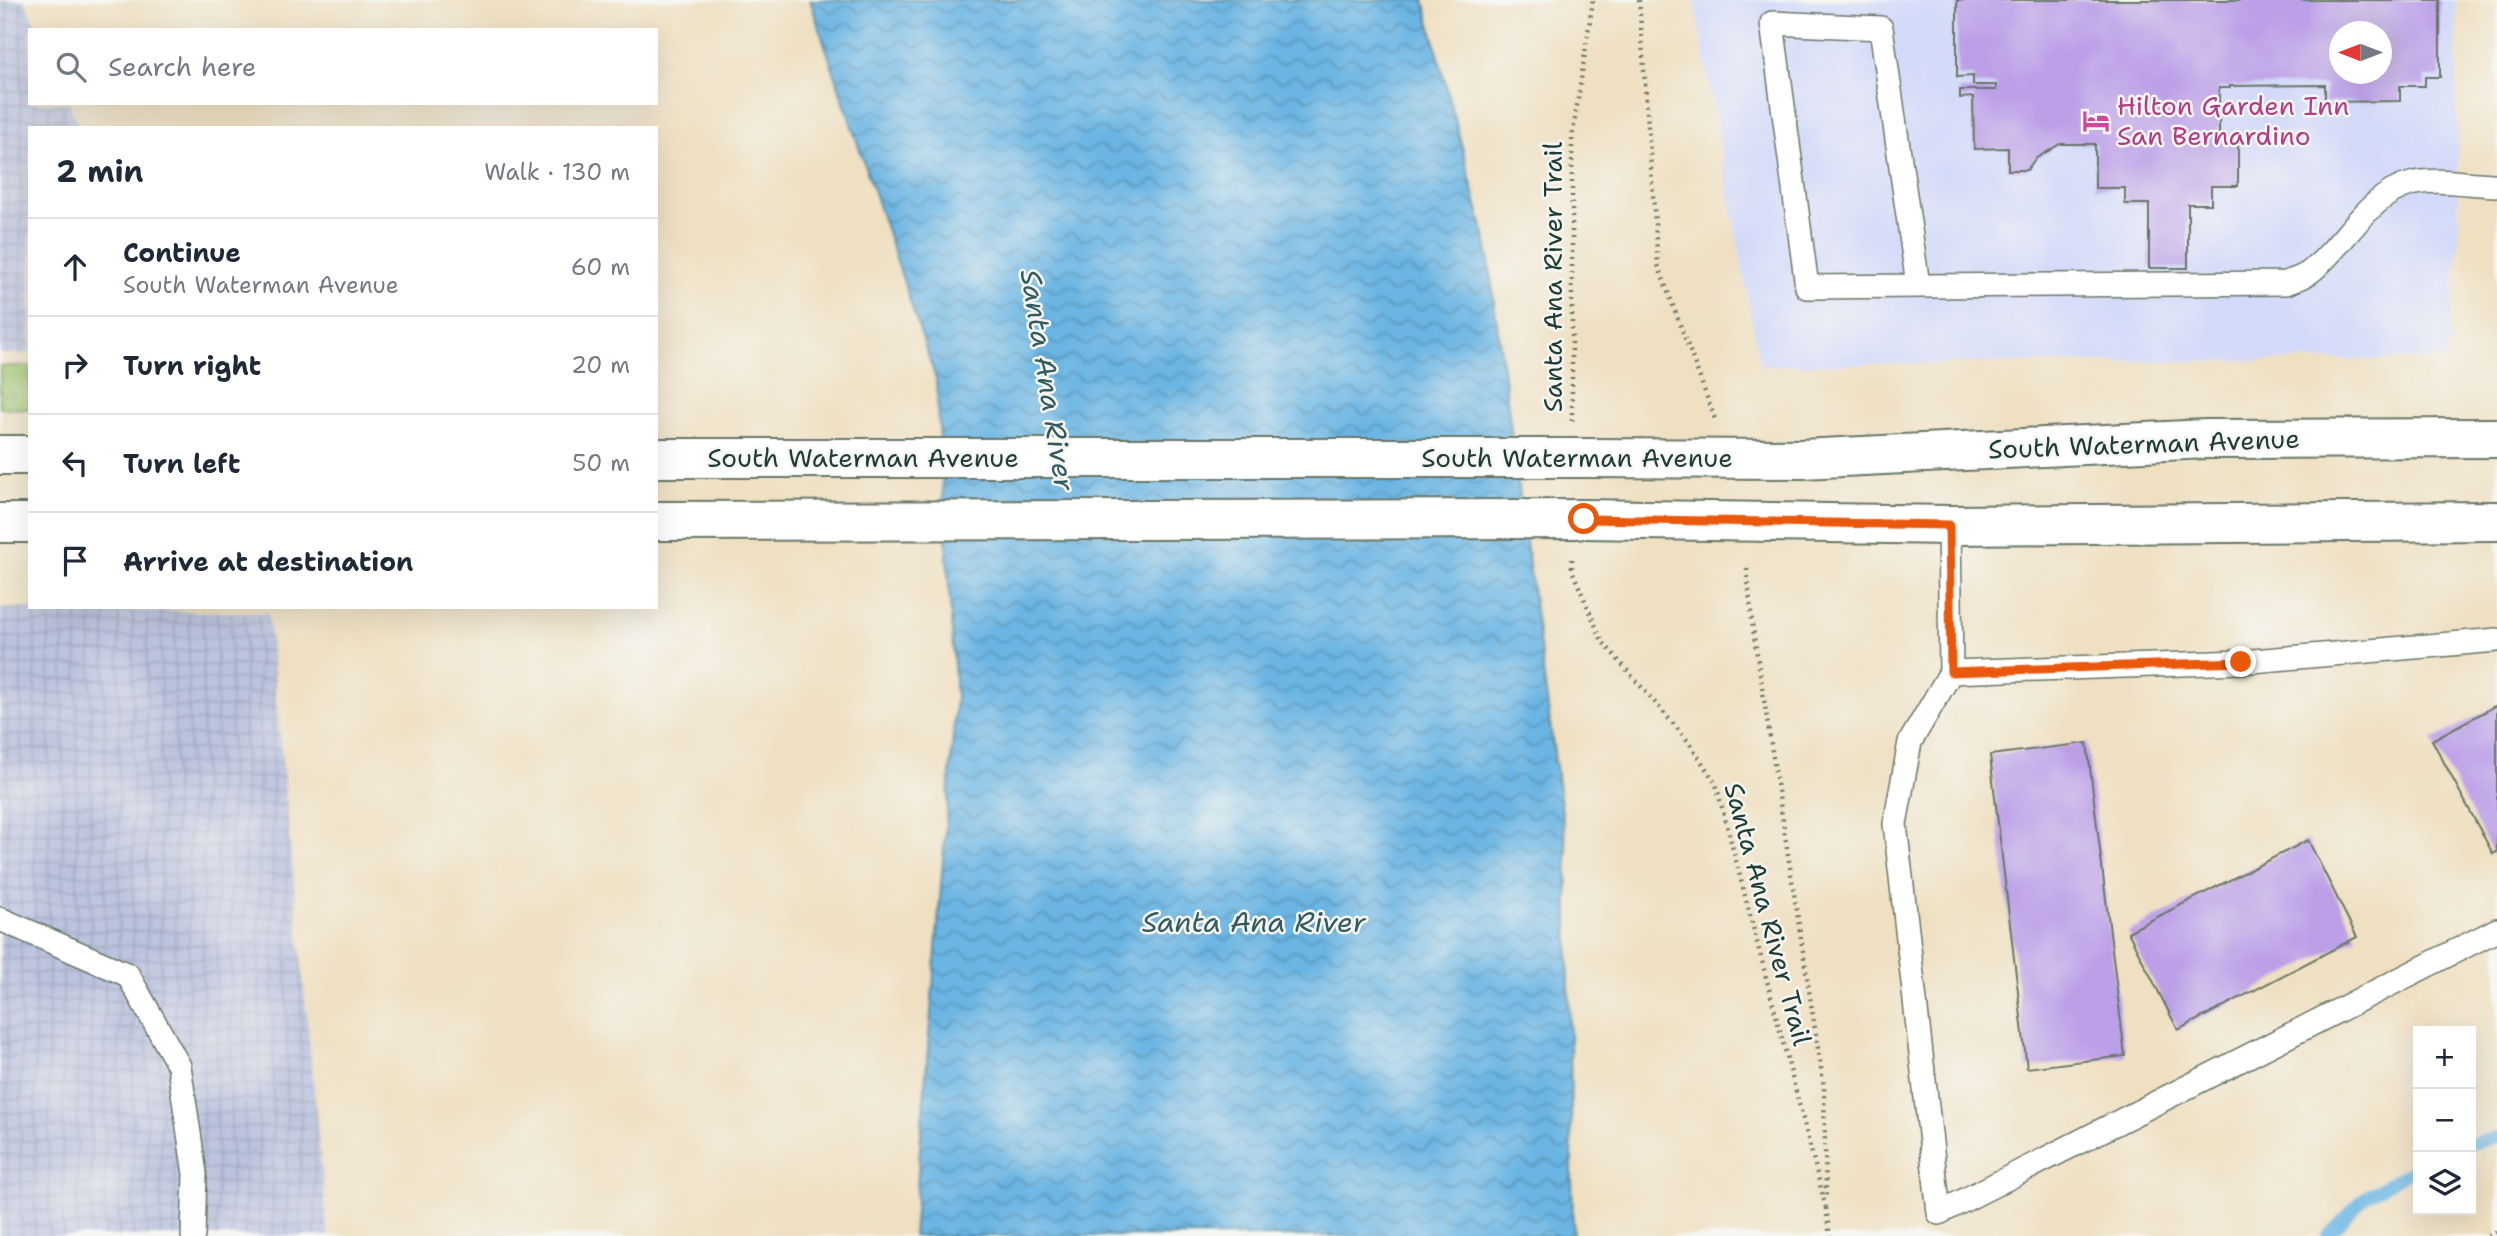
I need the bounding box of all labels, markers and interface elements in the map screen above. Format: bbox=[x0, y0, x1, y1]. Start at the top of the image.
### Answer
north arrow bbox=[2329, 21, 2392, 84]
search box bbox=[28, 28, 658, 105]
icon: search bbox=[52, 48, 90, 86]
text: Search here bbox=[108, 49, 257, 84]
place label: Hilton Garden Inn San Bernardino bbox=[2117, 88, 2349, 153]
hotel icon: Hilton Garden Inn San Bernardino bbox=[2081, 106, 2111, 136]
street label: Santa Ana River Trail bbox=[1535, 142, 1570, 412]
text: 2 min bbox=[56, 151, 143, 192]
text: Walk · 130 m bbox=[484, 157, 630, 187]
text: Continue bbox=[123, 235, 241, 270]
icon: ahead bbox=[56, 248, 94, 286]
text: 60 m bbox=[571, 252, 630, 282]
water label: Santa Ana River bbox=[1012, 266, 1084, 494]
text: South Waterman Avenue bbox=[123, 270, 399, 300]
icon: right bbox=[56, 346, 94, 384]
text: Turn right bbox=[123, 348, 261, 383]
text: 20 m bbox=[571, 350, 630, 380]
street label: South Waterman Avenue bbox=[1988, 421, 2300, 466]
street label: South Waterman Avenue bbox=[707, 440, 1019, 475]
street label: South Waterman Avenue bbox=[1421, 440, 1733, 475]
icon: left bbox=[56, 444, 94, 482]
text: Turn left bbox=[123, 446, 240, 481]
text: 50 m bbox=[572, 448, 630, 478]
route start bbox=[1568, 503, 1599, 534]
icon: arrive bbox=[56, 542, 94, 580]
text: Arrive at destination bbox=[123, 544, 413, 579]
route end bbox=[2225, 646, 2256, 677]
street label: Santa Ana River Trail bbox=[1717, 779, 1820, 1049]
water label: Santa Ana River bbox=[1142, 903, 1367, 941]
map controls bbox=[2413, 1026, 2476, 1215]
button: + bbox=[2413, 1026, 2476, 1089]
button: − bbox=[2413, 1089, 2476, 1152]
button: layers bbox=[2413, 1152, 2476, 1215]

